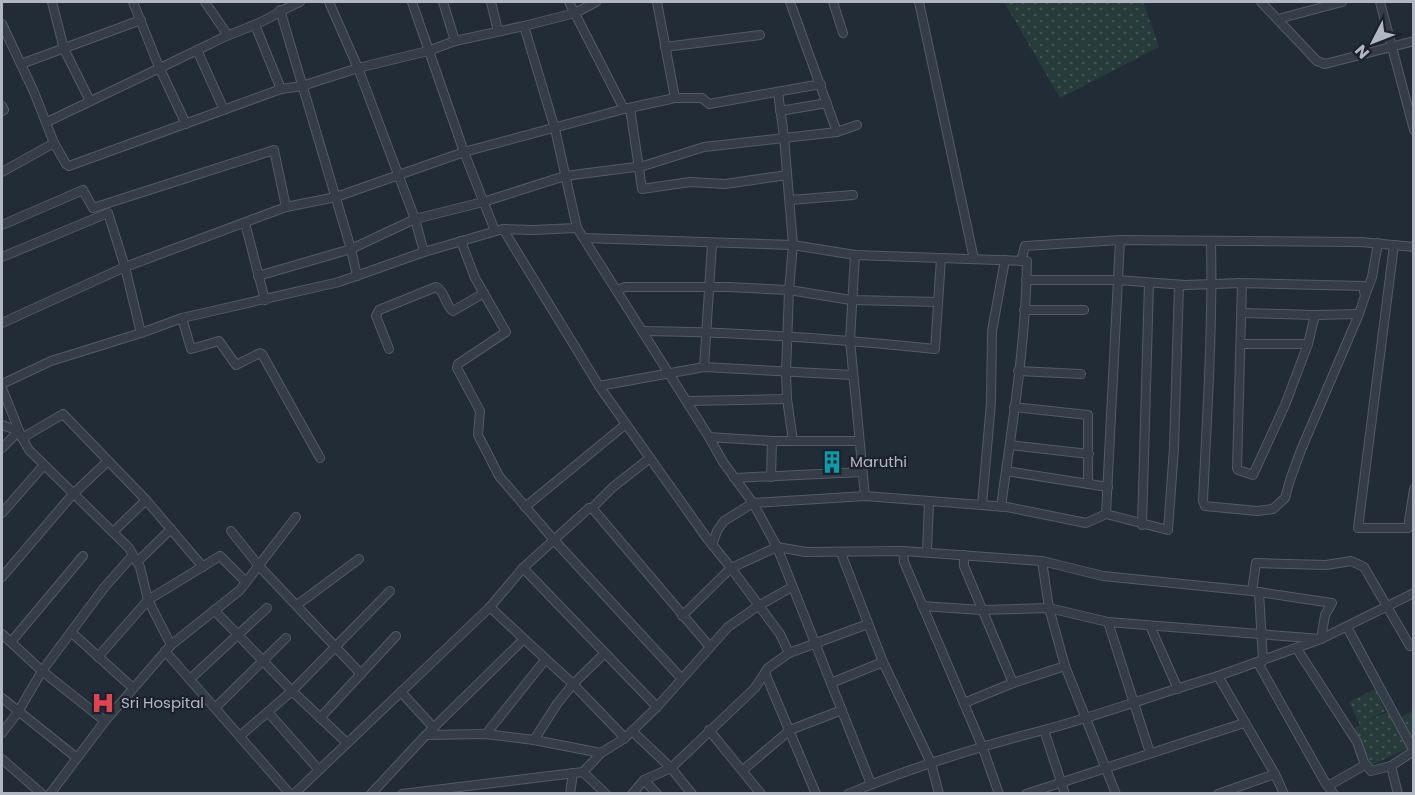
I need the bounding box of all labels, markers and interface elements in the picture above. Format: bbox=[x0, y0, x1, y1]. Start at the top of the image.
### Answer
north arrow bbox=[1343, 12, 1403, 72]
text: N bbox=[1350, 40, 1375, 64]
building icon: Maruthi bbox=[819, 449, 845, 475]
place label: Maruthi bbox=[850, 451, 907, 472]
hospital icon: Sri Hospital bbox=[90, 690, 116, 716]
place label: Sri Hospital bbox=[121, 692, 204, 713]

